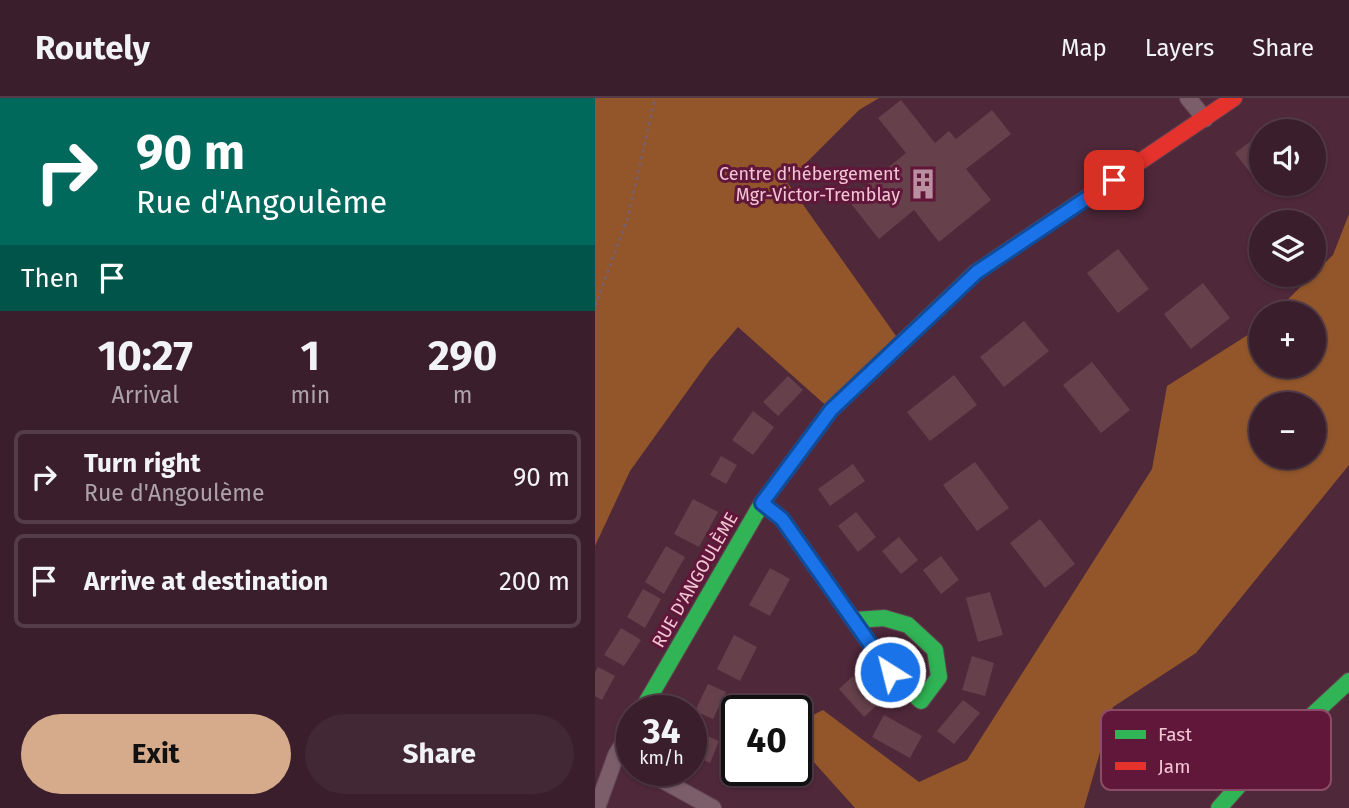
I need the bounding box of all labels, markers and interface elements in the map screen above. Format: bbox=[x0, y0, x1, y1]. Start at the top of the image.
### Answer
text: Routely bbox=[35, 28, 150, 68]
text: Map bbox=[1061, 34, 1107, 62]
text: Layers bbox=[1145, 34, 1214, 62]
text: Share bbox=[1252, 34, 1314, 62]
map controls bbox=[1249, 119, 1326, 469]
button: sound bbox=[1249, 119, 1326, 196]
text: 90 m bbox=[136, 123, 245, 182]
icon: right bbox=[21, 126, 112, 217]
pin bbox=[1084, 150, 1144, 210]
icon: arrive bbox=[1095, 161, 1133, 199]
place label: Centre d'hébergement Mgr-Victor-Tremblay bbox=[719, 163, 900, 206]
building icon: Centre d'hébergement Mgr-Victor-Tremblay bbox=[906, 167, 940, 201]
text: Rue d'Angoulème bbox=[136, 183, 387, 221]
button: layers bbox=[1249, 210, 1326, 287]
icon: arrive bbox=[93, 259, 131, 297]
text: Then bbox=[21, 263, 79, 294]
button: + bbox=[1249, 301, 1326, 378]
text: 10:27 bbox=[98, 331, 193, 381]
text: 1 bbox=[301, 331, 320, 381]
text: 290 bbox=[428, 331, 497, 381]
text: Arrival bbox=[112, 381, 179, 409]
text: min bbox=[291, 381, 330, 409]
text: m bbox=[453, 381, 472, 409]
button: − bbox=[1249, 392, 1326, 469]
text: Turn right bbox=[84, 448, 201, 479]
icon: right bbox=[25, 458, 63, 496]
text: 90 m bbox=[513, 462, 570, 493]
text: Rue d'Angoulème bbox=[84, 479, 265, 507]
street label: RUE D'ANGOULÈME bbox=[646, 508, 743, 652]
icon: arrive bbox=[25, 562, 63, 600]
text: Arrive at destination bbox=[84, 566, 328, 597]
text: 200 m bbox=[499, 566, 570, 597]
position arrow bbox=[853, 635, 927, 709]
speed limit sign: 40 bbox=[721, 695, 812, 786]
text: 34 bbox=[643, 710, 680, 752]
legend bbox=[1101, 710, 1331, 790]
button: Exit bbox=[21, 714, 291, 794]
button: Share bbox=[305, 714, 574, 794]
text: Fast bbox=[1158, 723, 1192, 746]
text: km/h bbox=[639, 747, 684, 769]
text: Jam bbox=[1158, 755, 1190, 778]

